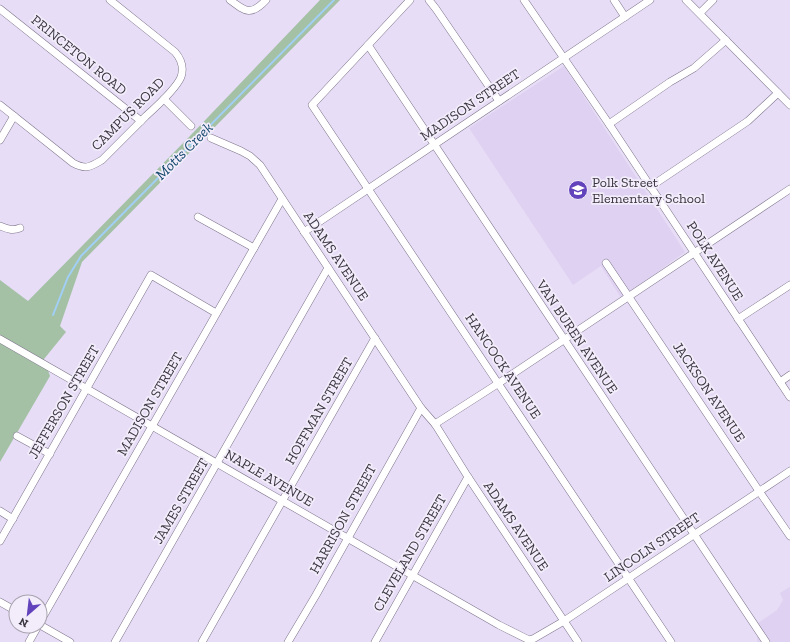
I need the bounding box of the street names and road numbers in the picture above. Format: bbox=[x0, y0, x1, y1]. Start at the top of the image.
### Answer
street label: PRINCETON ROAD bbox=[28, 11, 130, 99]
street label: MADISON STREET bbox=[417, 65, 523, 145]
street label: CAMPUS ROAD bbox=[88, 74, 168, 154]
street label: ADAMS AVENUE bbox=[300, 208, 372, 304]
street label: POLK AVENUE bbox=[683, 218, 747, 304]
street label: VAN BUREN AVENUE bbox=[532, 276, 621, 397]
street label: HANCOCK AVENUE bbox=[461, 310, 545, 422]
street label: JACKSON AVENUE bbox=[669, 339, 749, 445]
street label: JEFFERSON STREET bbox=[25, 342, 104, 462]
street label: MADISON STREET bbox=[113, 349, 187, 459]
street label: HOFFMAN STREET bbox=[281, 354, 357, 468]
street label: NAPLE AVENUE bbox=[222, 446, 316, 510]
street label: JAMES STREET bbox=[150, 455, 213, 547]
street label: HARRISON STREET bbox=[306, 461, 380, 577]
street label: ADAMS AVENUE bbox=[480, 478, 552, 574]
street label: CLEVELAND STREET bbox=[370, 491, 451, 615]
street label: LINCOLN STREET bbox=[601, 508, 704, 585]

